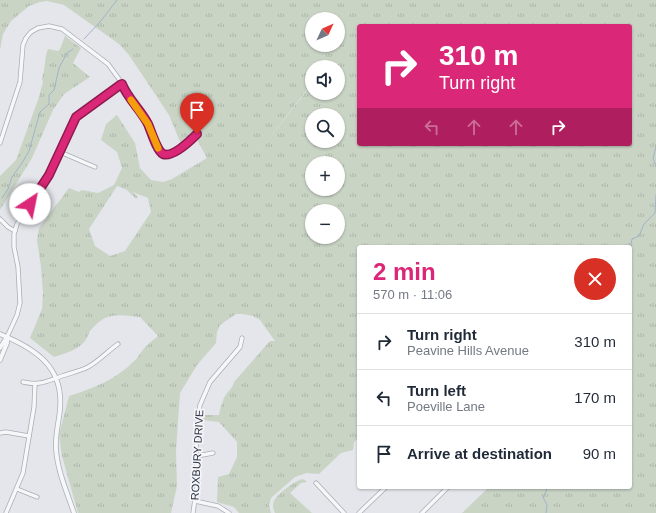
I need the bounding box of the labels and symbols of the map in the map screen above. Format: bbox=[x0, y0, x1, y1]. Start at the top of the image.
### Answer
north arrow bbox=[305, 12, 345, 52]
pin bbox=[180, 93, 214, 134]
position arrow bbox=[9, 183, 51, 225]
street label: ROXBURY DRIVE bbox=[189, 409, 205, 501]

